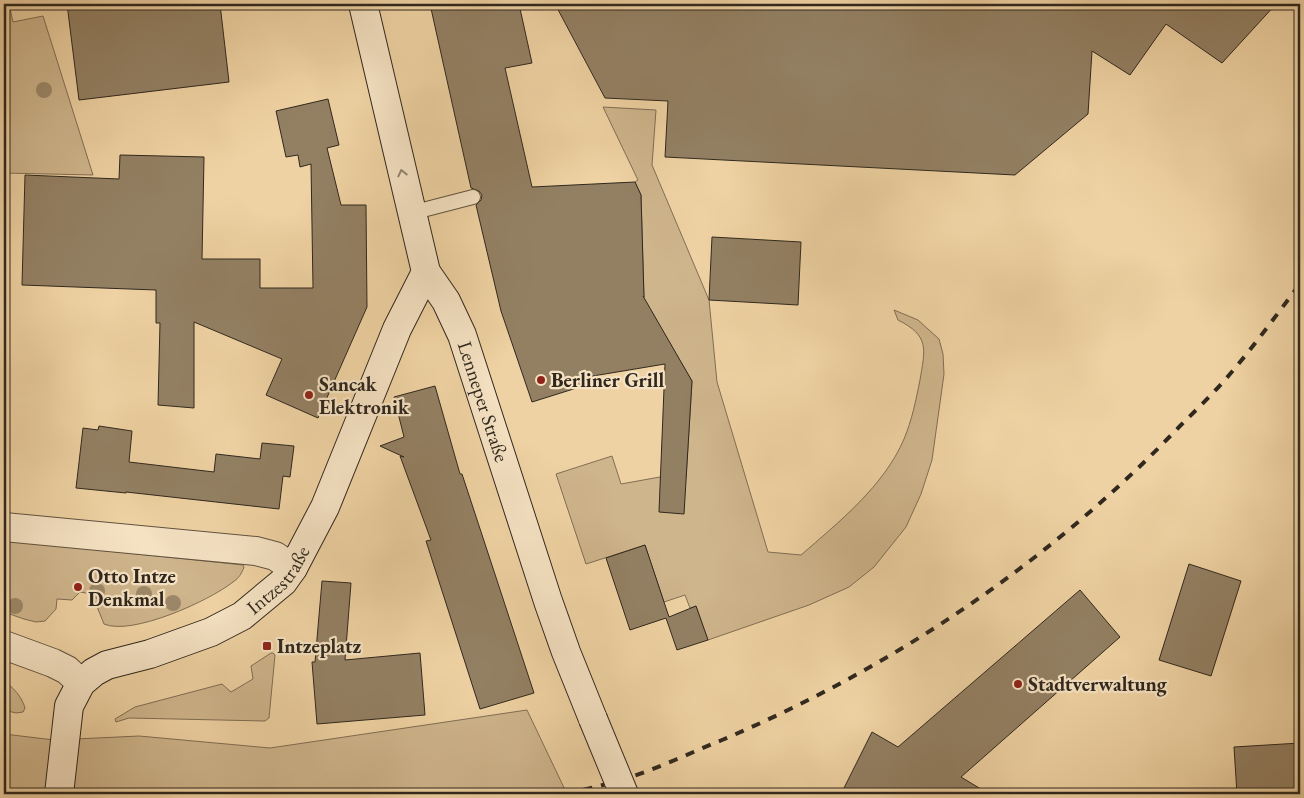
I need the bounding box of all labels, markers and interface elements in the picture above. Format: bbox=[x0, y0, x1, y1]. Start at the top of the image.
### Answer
one-way arrow bbox=[397, 169, 408, 178]
street label: Lenneper Straße bbox=[452, 338, 515, 465]
place label: Berliner Grill bbox=[551, 367, 664, 393]
place label: Sancak Elektronik bbox=[319, 371, 410, 420]
marker: Berliner Grill bbox=[535, 374, 547, 386]
marker: Sancak Elektronik bbox=[303, 389, 315, 401]
street label: Intzestraße bbox=[241, 541, 315, 620]
place label: Otto Intze Denkmal bbox=[88, 563, 176, 612]
marker: Otto Intze Denkmal bbox=[72, 581, 84, 593]
place label: Intzeplatz bbox=[277, 633, 362, 659]
marker: Intzeplatz bbox=[261, 640, 273, 652]
place label: Stadtverwaltung bbox=[1028, 671, 1168, 697]
marker: Stadtverwaltung bbox=[1012, 678, 1024, 690]

